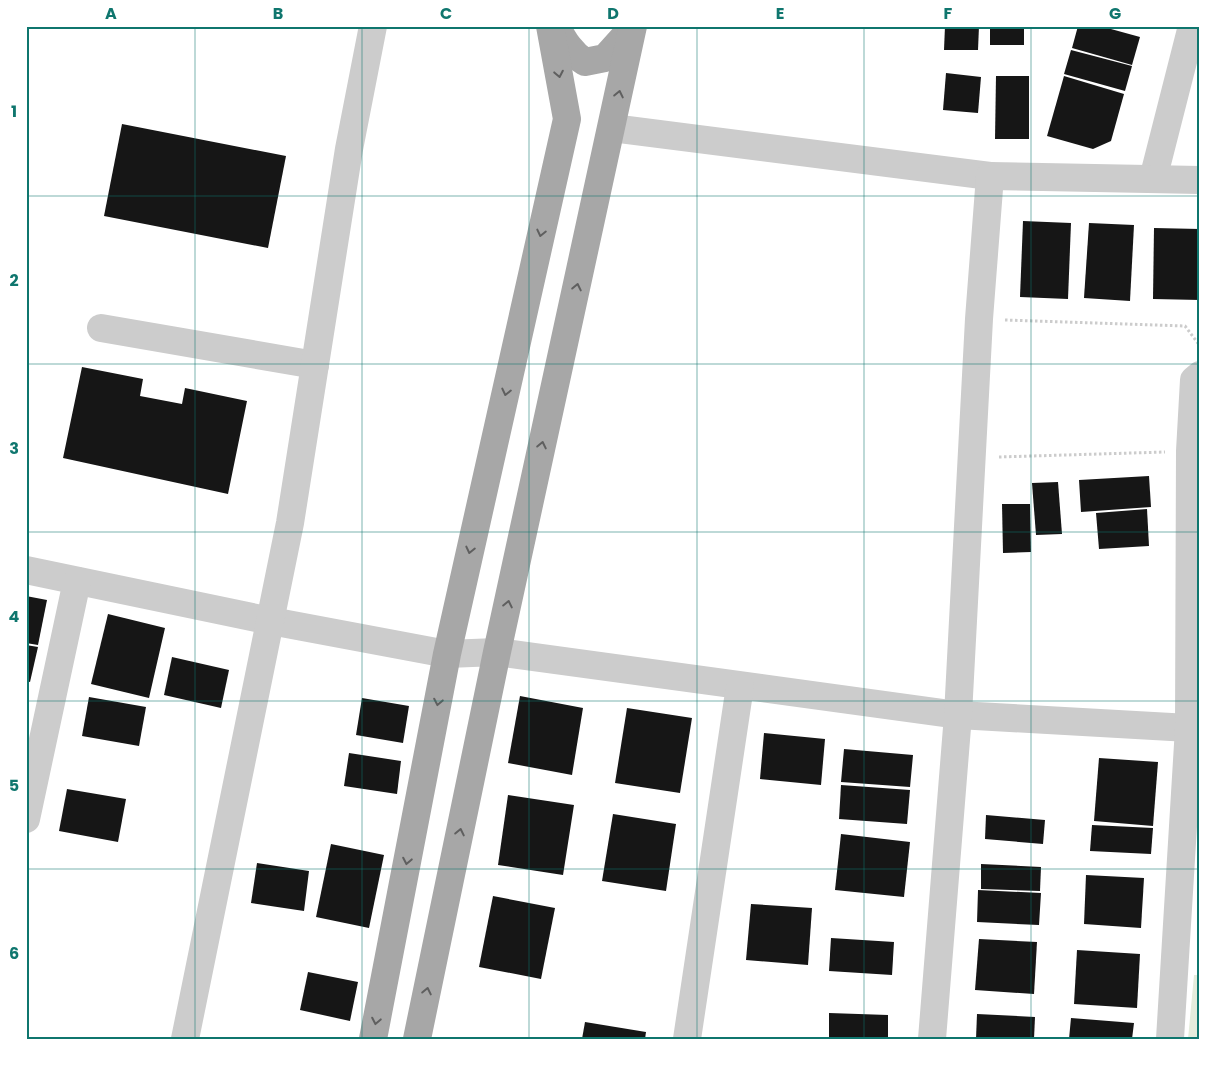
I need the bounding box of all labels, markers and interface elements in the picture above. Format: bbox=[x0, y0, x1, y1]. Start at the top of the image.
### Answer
text: A bbox=[105, 2, 117, 25]
text: B bbox=[273, 2, 283, 25]
text: C bbox=[440, 2, 452, 25]
text: D bbox=[607, 2, 619, 25]
text: E bbox=[776, 2, 784, 25]
text: F bbox=[944, 2, 953, 25]
text: G bbox=[1109, 2, 1121, 25]
one-way arrow bbox=[553, 70, 563, 79]
one-way arrow bbox=[614, 89, 624, 98]
text: 1 bbox=[11, 100, 17, 123]
one-way arrow bbox=[536, 229, 547, 238]
text: 2 bbox=[9, 269, 19, 292]
one-way arrow bbox=[571, 282, 582, 291]
one-way arrow bbox=[501, 387, 512, 396]
text: 3 bbox=[9, 437, 19, 460]
one-way arrow bbox=[536, 441, 547, 450]
one-way arrow bbox=[465, 546, 476, 555]
one-way arrow bbox=[502, 600, 513, 608]
text: 4 bbox=[9, 605, 20, 628]
one-way arrow bbox=[433, 697, 443, 706]
text: 5 bbox=[9, 774, 19, 797]
one-way arrow bbox=[454, 827, 465, 836]
one-way arrow bbox=[402, 857, 413, 866]
text: 6 bbox=[9, 942, 19, 965]
one-way arrow bbox=[421, 987, 431, 995]
one-way arrow bbox=[371, 1017, 382, 1025]

